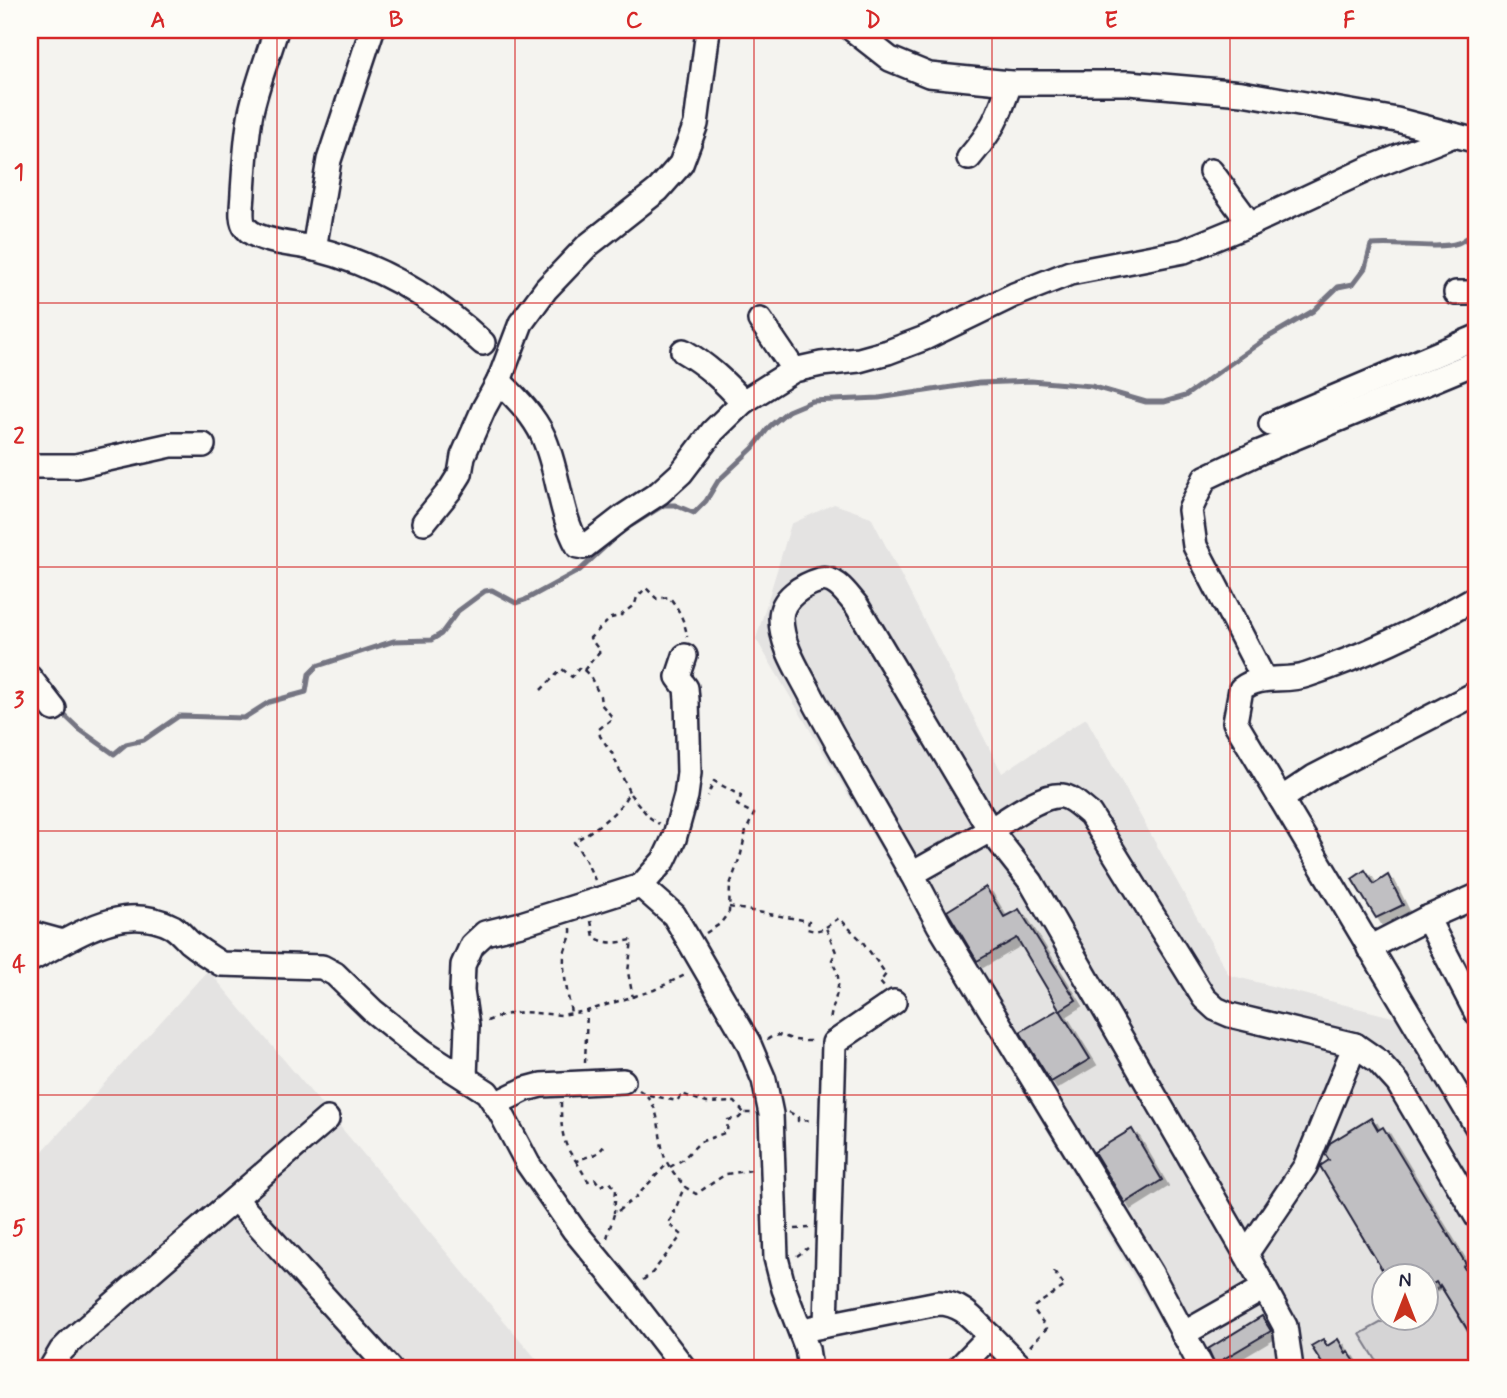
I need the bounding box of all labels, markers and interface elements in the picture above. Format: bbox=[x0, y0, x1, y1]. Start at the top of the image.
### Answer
text: A bbox=[150, 6, 166, 36]
text: B bbox=[389, 6, 404, 36]
text: C bbox=[626, 6, 643, 36]
text: D bbox=[865, 6, 881, 36]
text: E bbox=[1104, 6, 1118, 36]
text: F bbox=[1343, 6, 1355, 36]
text: 1 bbox=[14, 158, 24, 188]
text: 2 bbox=[13, 422, 25, 452]
text: 3 bbox=[14, 686, 25, 716]
text: 4 bbox=[12, 950, 26, 980]
text: 5 bbox=[12, 1214, 26, 1244]
north arrow bbox=[1370, 1262, 1440, 1332]
text: N bbox=[1399, 1269, 1411, 1294]

